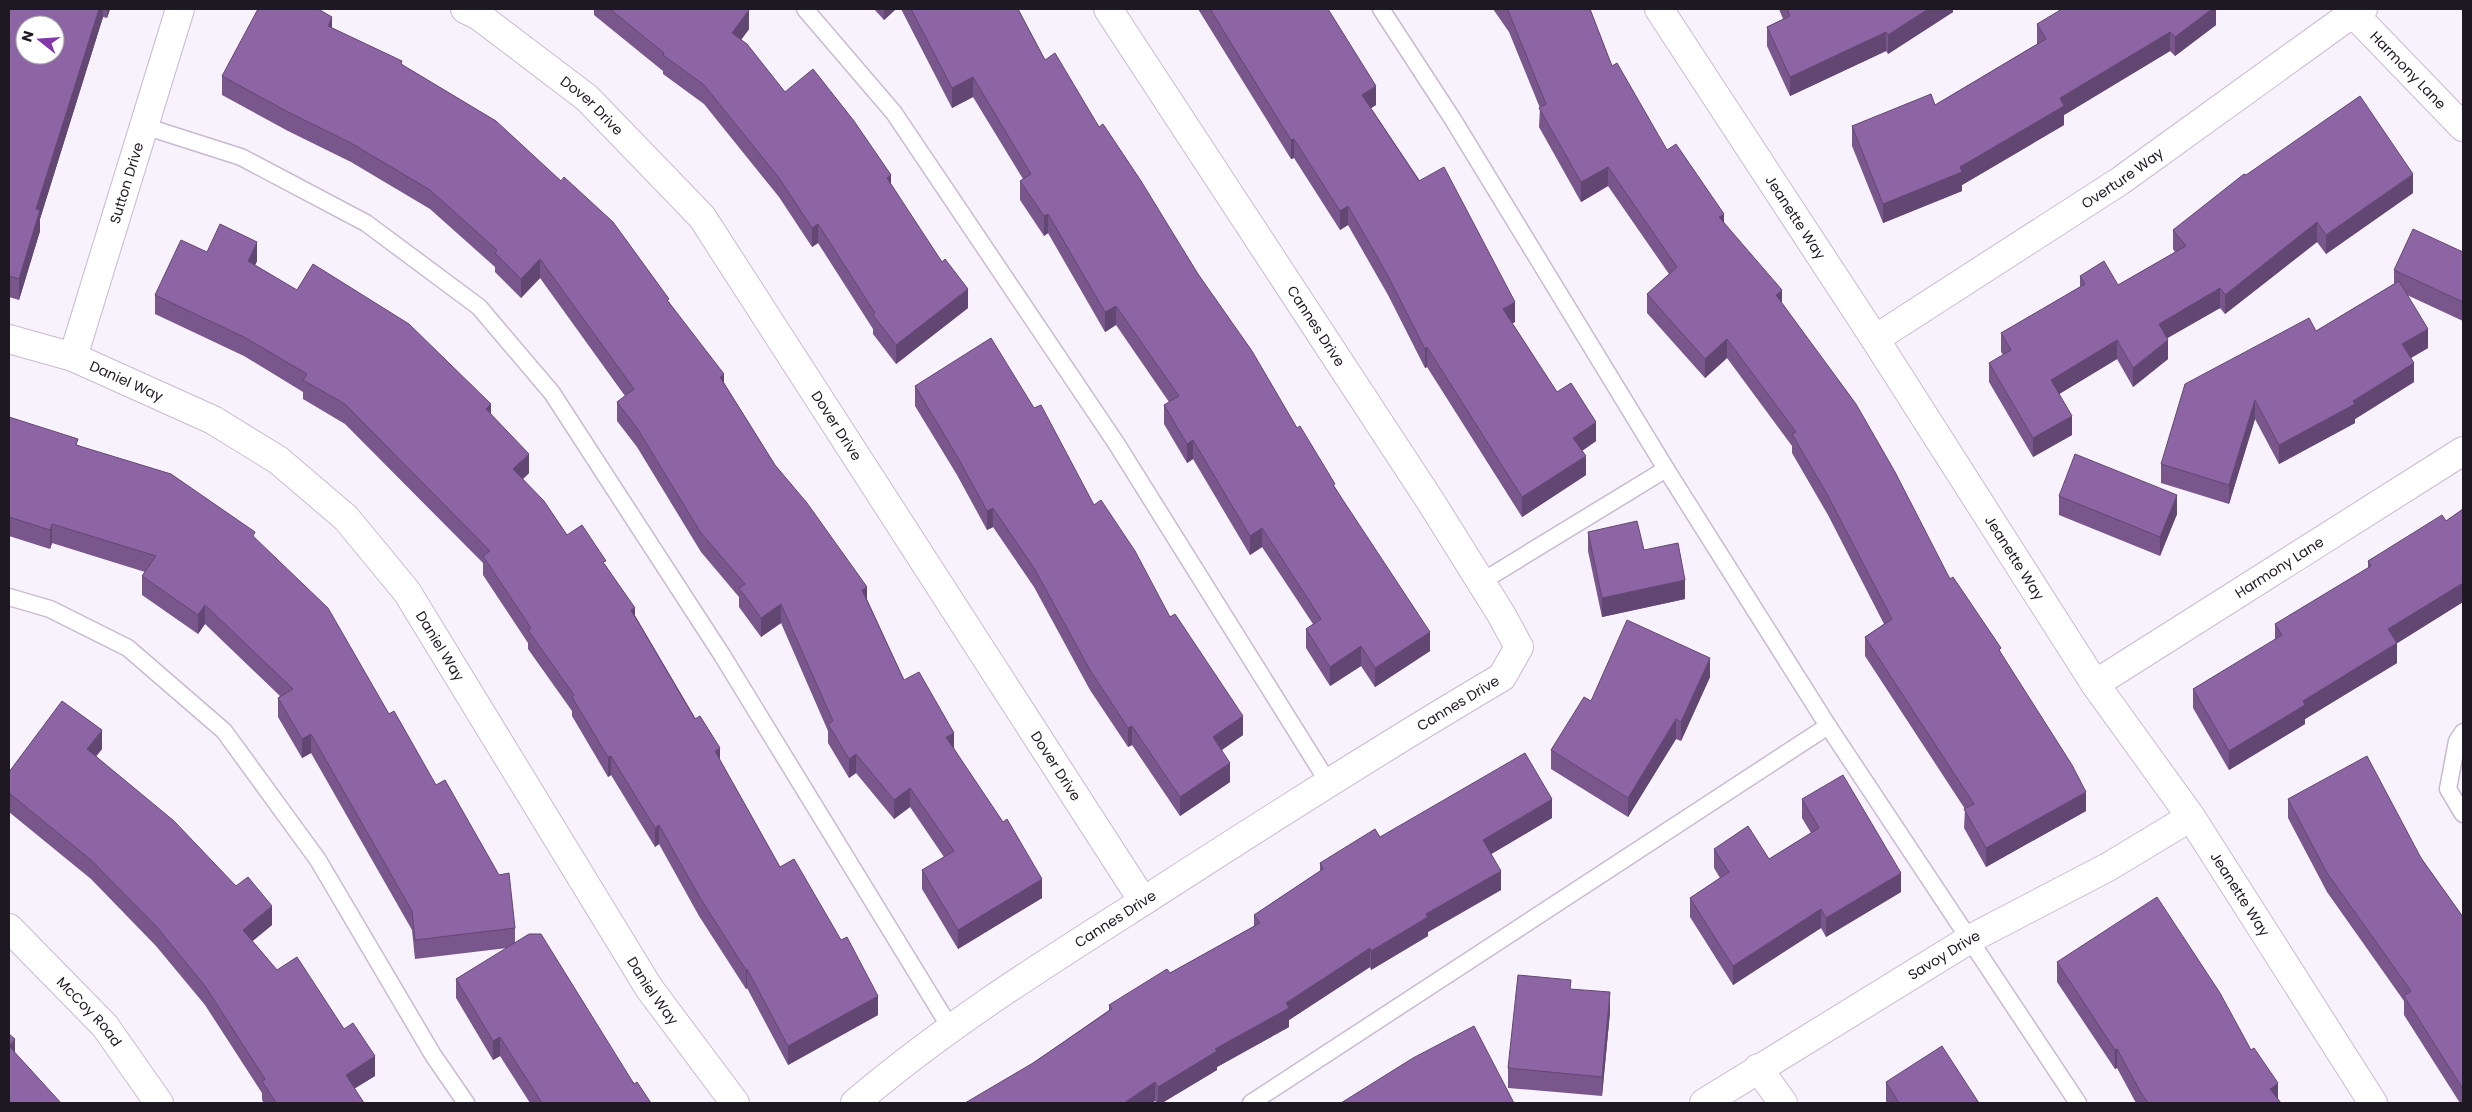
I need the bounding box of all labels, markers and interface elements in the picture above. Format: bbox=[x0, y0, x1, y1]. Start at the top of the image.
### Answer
north arrow bbox=[15, 15, 65, 65]
street label: Harmony Lane bbox=[2366, 27, 2451, 114]
text: N bbox=[16, 28, 39, 44]
street label: Dover Drive bbox=[556, 71, 628, 140]
street label: Sutton Drive bbox=[105, 140, 149, 226]
street label: Overture Way bbox=[2077, 143, 2168, 213]
street label: Jeanette Way bbox=[1760, 171, 1830, 263]
street label: Cannes Drive bbox=[1282, 282, 1350, 371]
street label: Daniel Way bbox=[86, 356, 166, 406]
street label: Dover Drive bbox=[807, 387, 867, 465]
street label: Jeanette Way bbox=[1980, 512, 2049, 604]
street label: Harmony Lane bbox=[2231, 532, 2328, 603]
street label: Daniel Way bbox=[411, 607, 469, 685]
street label: Cannes Drive bbox=[1413, 671, 1503, 736]
street label: Dover Drive bbox=[1026, 727, 1086, 805]
street label: Jeanette Way bbox=[2206, 848, 2275, 940]
street label: Cannes Drive bbox=[1071, 885, 1160, 952]
street label: Savoy Drive bbox=[1904, 925, 1984, 985]
street label: Daniel Way bbox=[622, 953, 683, 1029]
street label: McCoy Road bbox=[52, 972, 126, 1051]

